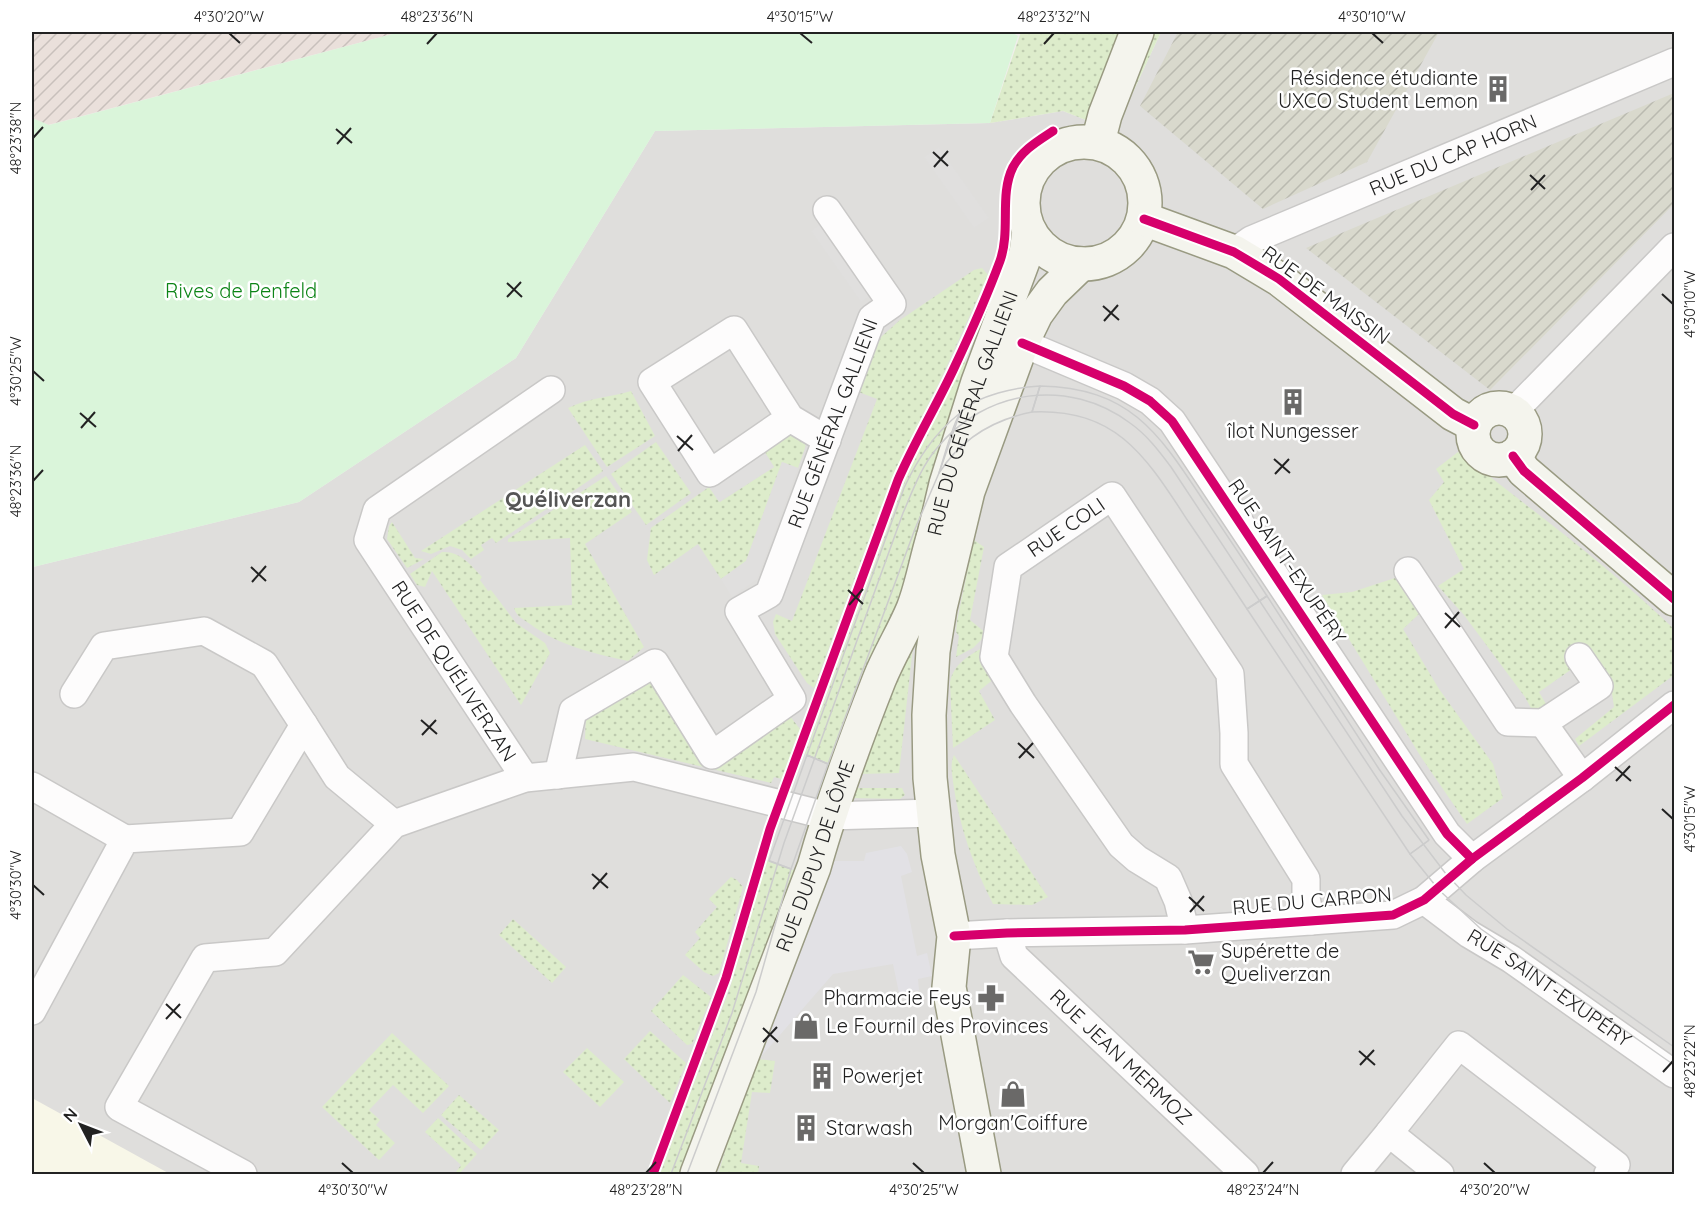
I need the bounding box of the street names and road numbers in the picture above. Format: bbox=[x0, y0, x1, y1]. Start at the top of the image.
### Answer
street label: RUE DU CAP HORN bbox=[1365, 108, 1540, 201]
street label: RUE DE MAISSIN bbox=[1257, 240, 1395, 349]
street label: RUE DU GÉNÉRAL GALLIENI bbox=[921, 287, 1023, 538]
street label: RUE GÉNÉRAL GALLIENI bbox=[782, 315, 883, 532]
street label: RUE SAINT-EXUPÉRY bbox=[1223, 474, 1352, 648]
street label: RUE COLI bbox=[1022, 492, 1109, 562]
street label: RUE DE QUÉLIVERZAN bbox=[387, 576, 522, 766]
street label: RUE DUPUY DE LÔME bbox=[770, 757, 859, 955]
street label: RUE DU CARPON bbox=[1231, 881, 1393, 920]
street label: RUE SAINT-EXUPÉRY bbox=[1463, 923, 1636, 1052]
street label: RUE JEAN MERMOZ bbox=[1045, 984, 1197, 1129]

